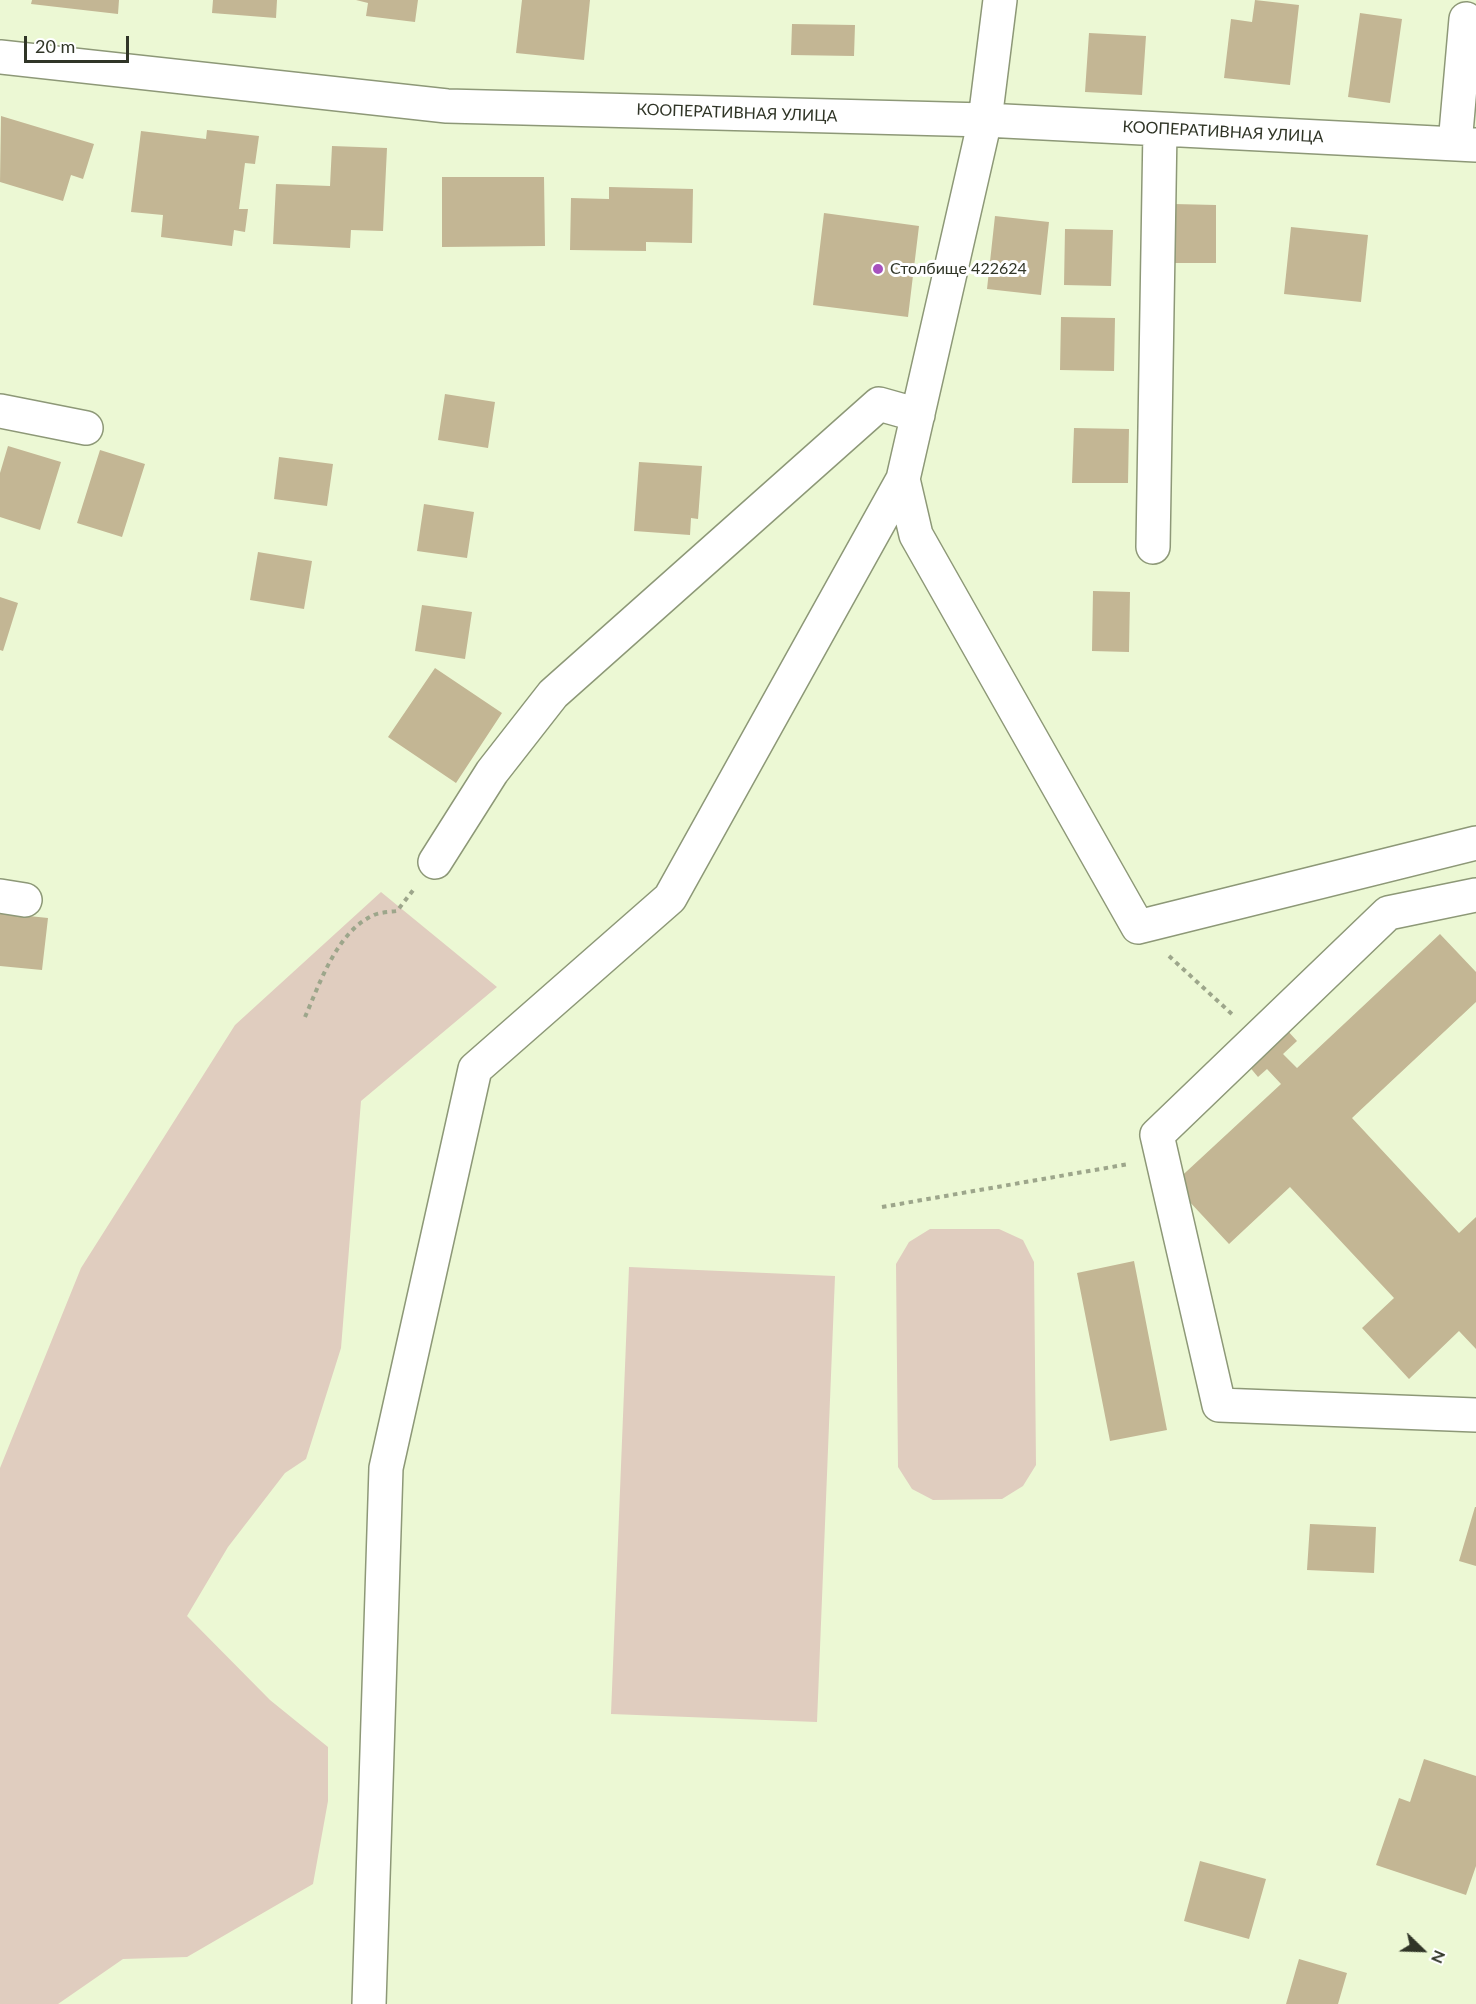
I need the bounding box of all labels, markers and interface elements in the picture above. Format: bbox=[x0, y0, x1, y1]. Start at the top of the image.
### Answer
scale bar bbox=[27, 24, 132, 62]
text: 20 m bbox=[35, 35, 75, 57]
street label: КООПЕРАТИВНАЯ УЛИЦА bbox=[636, 100, 838, 126]
street label: КООПЕРАТИВНАЯ УЛИЦА bbox=[1122, 117, 1324, 147]
place label: Столбище 422624 bbox=[890, 259, 1027, 279]
marker: Столбище 422624 bbox=[871, 262, 885, 276]
north arrow bbox=[1392, 1920, 1452, 1980]
text: N bbox=[1428, 1948, 1450, 1967]

